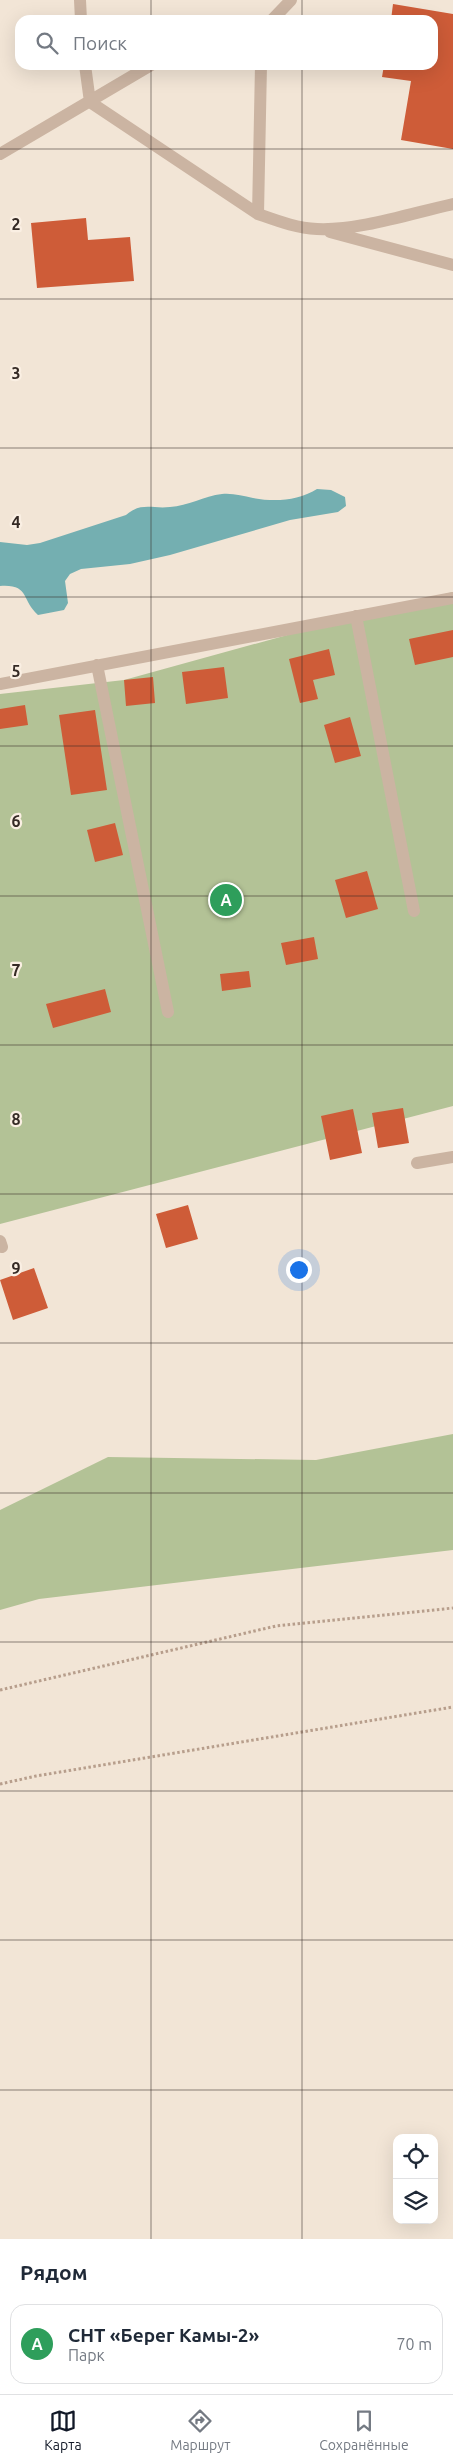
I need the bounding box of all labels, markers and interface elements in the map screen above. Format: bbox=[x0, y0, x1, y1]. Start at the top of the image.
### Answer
search box bbox=[15, 15, 438, 70]
icon: search bbox=[33, 29, 61, 57]
text: Поиск bbox=[73, 32, 127, 54]
text: 2 bbox=[11, 215, 21, 233]
text: 3 bbox=[11, 364, 21, 382]
text: 4 bbox=[11, 513, 21, 531]
text: 5 bbox=[11, 662, 21, 680]
text: 6 bbox=[11, 812, 21, 830]
pin: A bbox=[210, 881, 242, 919]
text: 7 bbox=[11, 961, 21, 979]
text: 8 bbox=[11, 1110, 21, 1128]
your location bbox=[286, 1257, 312, 1283]
text: 9 bbox=[11, 1259, 21, 1277]
map controls bbox=[393, 2134, 438, 2224]
button: locate bbox=[393, 2134, 438, 2179]
button: layers bbox=[393, 2179, 438, 2224]
text: Рядом bbox=[20, 2260, 88, 2284]
text: СНТ «Берег Камы-2» bbox=[68, 2324, 259, 2346]
text: A bbox=[31, 2335, 43, 2353]
text: 70 m bbox=[396, 2335, 432, 2353]
text: Парк bbox=[68, 2346, 105, 2364]
tab: Карта bbox=[44, 2407, 82, 2453]
tab: Маршрут bbox=[170, 2407, 231, 2453]
tab: Сохранённые bbox=[319, 2407, 409, 2453]

